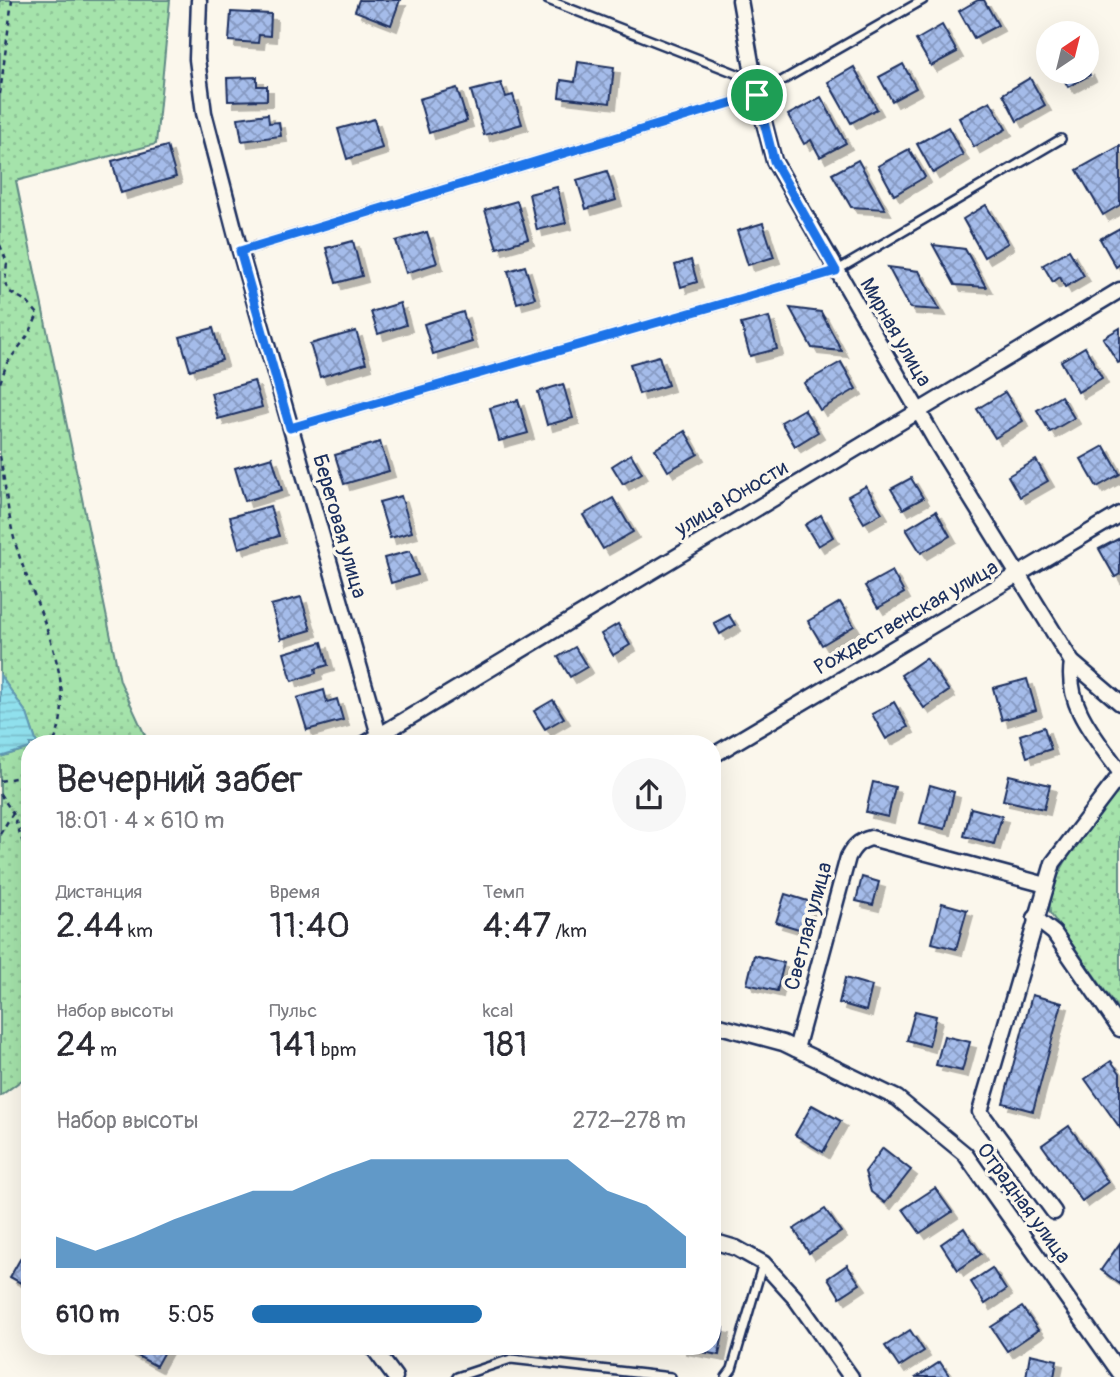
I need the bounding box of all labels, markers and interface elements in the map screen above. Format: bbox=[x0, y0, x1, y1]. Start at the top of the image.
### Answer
north arrow bbox=[1036, 21, 1099, 84]
map controls bbox=[1036, 21, 1099, 84]
pin bbox=[727, 65, 787, 125]
icon: arrive bbox=[738, 76, 776, 114]
street label: Мирная улица bbox=[854, 273, 938, 392]
street label: Береговая улица bbox=[306, 451, 373, 601]
street label: улица Юности bbox=[669, 454, 793, 543]
street label: Рождественская улица bbox=[809, 554, 1003, 681]
text: Вечерний забег bbox=[56, 756, 303, 804]
button: share bbox=[612, 758, 686, 832]
text: 18:01 · 4 × 610 m bbox=[56, 806, 224, 835]
street label: Светлая улица bbox=[778, 859, 839, 993]
text: Дистанция bbox=[56, 880, 142, 904]
text: Время bbox=[269, 880, 320, 904]
text: Темп bbox=[483, 880, 525, 904]
text: 2.44 bbox=[56, 904, 124, 948]
text: 11:40 bbox=[269, 904, 350, 948]
text: 4:47 bbox=[483, 904, 551, 948]
text: km bbox=[124, 919, 153, 943]
text: /km bbox=[551, 919, 587, 943]
text: Набор высоты bbox=[56, 999, 174, 1023]
text: Пульс bbox=[269, 999, 317, 1023]
text: kcal bbox=[483, 999, 514, 1023]
text: 24 bbox=[56, 1023, 96, 1067]
text: 141 bbox=[269, 1023, 317, 1067]
text: 181 bbox=[483, 1023, 528, 1067]
text: m bbox=[96, 1038, 117, 1062]
text: bpm bbox=[317, 1038, 356, 1062]
text: Набор высоты bbox=[56, 1106, 198, 1135]
text: 272–278 m bbox=[573, 1106, 686, 1135]
street label: Отрадная улица bbox=[971, 1137, 1077, 1269]
text: 610 m bbox=[56, 1300, 120, 1329]
text: 5:05 bbox=[168, 1300, 215, 1329]

